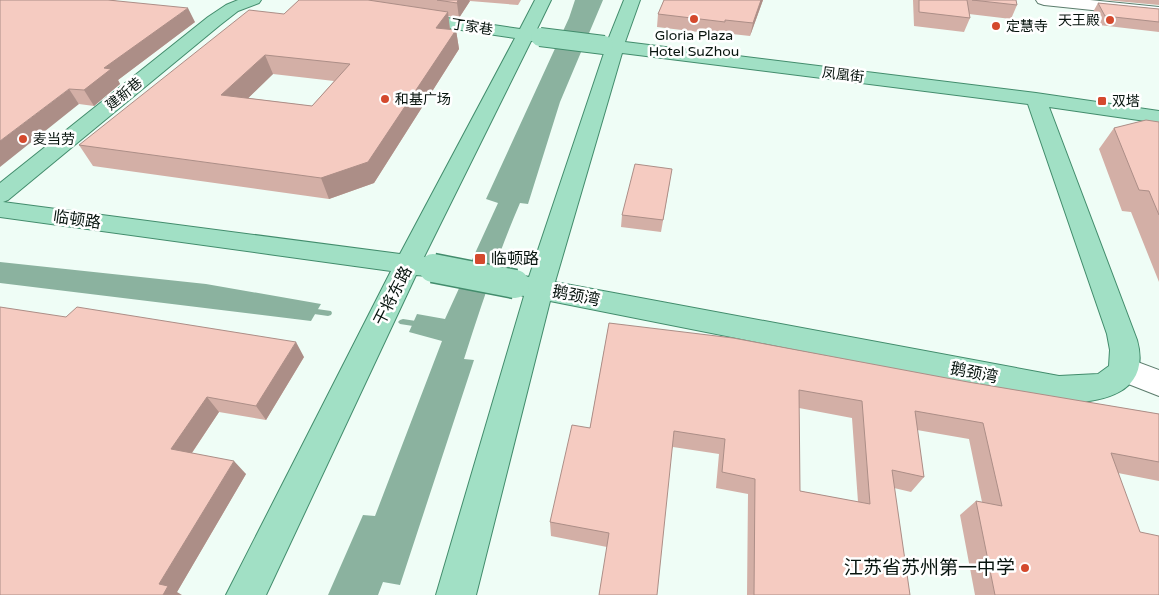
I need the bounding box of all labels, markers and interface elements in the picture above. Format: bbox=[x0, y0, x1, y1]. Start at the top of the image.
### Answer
place label: 天王殿 bbox=[1058, 12, 1100, 29]
marker: Gloria Plaza Hotel SuZhou bbox=[688, 13, 700, 25]
marker: 天王殿 bbox=[1104, 14, 1116, 26]
street label: 丁家巷 bbox=[450, 15, 494, 39]
place label: 定慧寺 bbox=[1006, 18, 1048, 35]
marker: 定慧寺 bbox=[990, 20, 1002, 32]
place label: Gloria Plaza Hotel SuZhou bbox=[649, 27, 739, 60]
street label: 凤凰街 bbox=[821, 64, 865, 86]
street label: 建新巷 bbox=[102, 74, 146, 114]
place label: 和基广场 bbox=[395, 91, 451, 108]
marker: 和基广场 bbox=[379, 93, 391, 105]
place label: 双塔 bbox=[1112, 93, 1140, 110]
marker: 双塔 bbox=[1096, 95, 1108, 107]
place label: 麦当劳 bbox=[33, 131, 75, 148]
marker: 麦当劳 bbox=[17, 133, 29, 145]
street label: 临顿路 bbox=[52, 207, 102, 233]
place label: 临顿路 bbox=[491, 249, 539, 269]
marker: 临顿路 bbox=[473, 252, 487, 266]
street label: 干将东路 bbox=[370, 263, 416, 329]
street label: 鹅颈湾 bbox=[551, 282, 601, 310]
street label: 鹅颈湾 bbox=[949, 359, 999, 387]
place label: 江苏省苏州第一中学 bbox=[844, 557, 1015, 579]
marker: 江苏省苏州第一中学 bbox=[1019, 562, 1031, 574]

